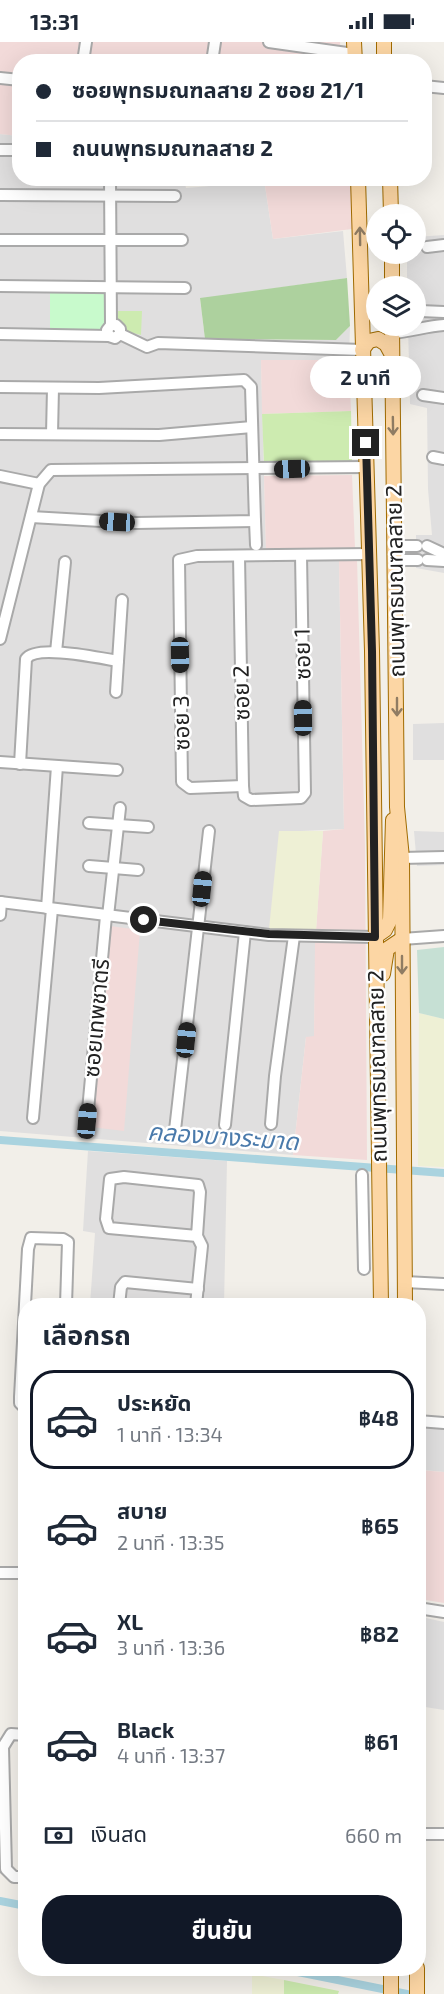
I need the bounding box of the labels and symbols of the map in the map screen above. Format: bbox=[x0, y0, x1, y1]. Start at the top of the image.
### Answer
one-way arrow bbox=[354, 227, 366, 247]
callout: 2 นาที bbox=[310, 356, 422, 398]
one-way arrow bbox=[387, 415, 399, 435]
route end bbox=[352, 429, 379, 456]
car bbox=[274, 459, 310, 479]
street label: ถนนพุทธมณฑลสาย 2 bbox=[379, 484, 411, 678]
car bbox=[99, 512, 135, 532]
street label: ซอย 1 bbox=[288, 628, 314, 680]
car bbox=[171, 637, 189, 673]
street label: ซอย 2 bbox=[227, 665, 253, 721]
street label: ซอย 3 bbox=[167, 695, 193, 751]
one-way arrow bbox=[391, 697, 403, 717]
car bbox=[294, 700, 312, 736]
car bbox=[191, 870, 213, 908]
route start bbox=[130, 906, 157, 933]
one-way arrow bbox=[396, 954, 408, 974]
street label: ซอยเทพชาตรี bbox=[77, 957, 113, 1078]
street label: ถนนพุทธมณฑลสาย 2 bbox=[361, 969, 393, 1163]
car bbox=[175, 1021, 197, 1059]
car bbox=[76, 1102, 98, 1140]
water label: คลองบางระมาด bbox=[147, 1116, 301, 1155]

